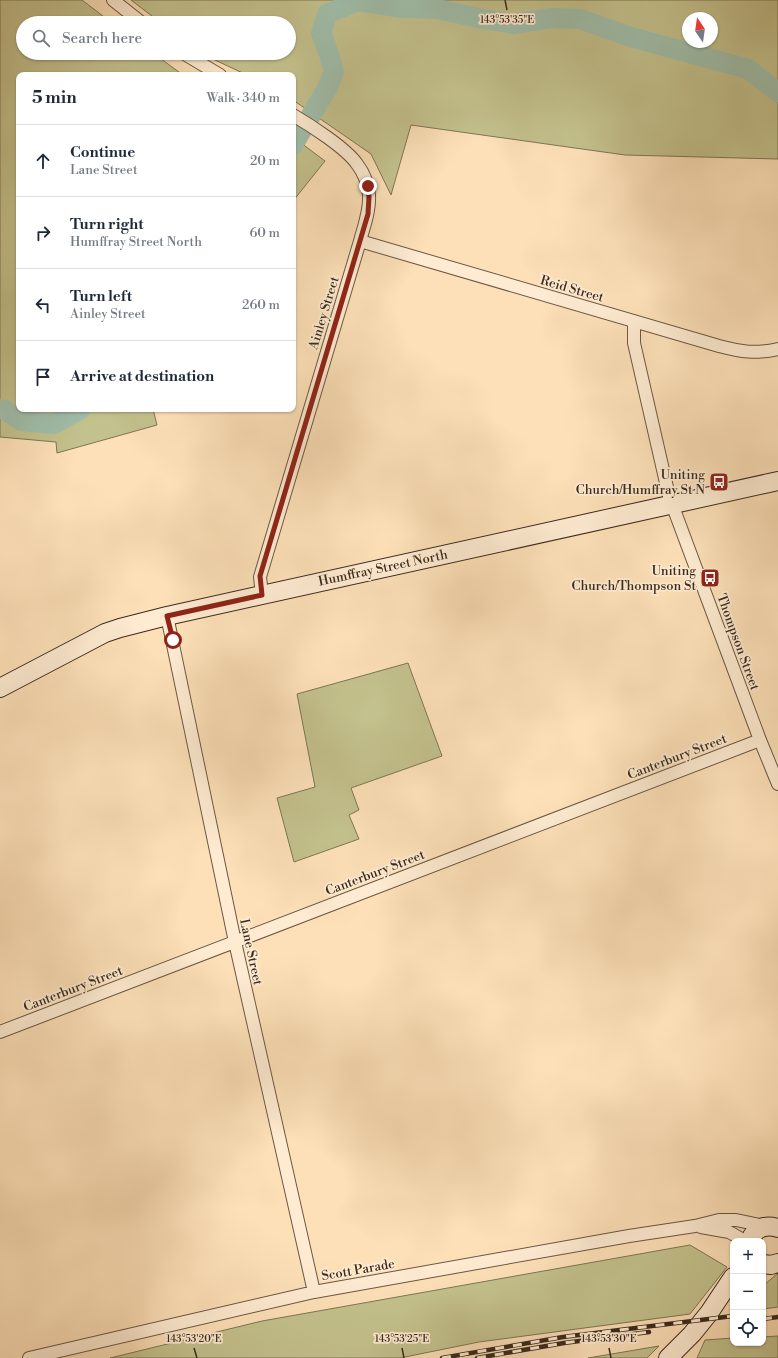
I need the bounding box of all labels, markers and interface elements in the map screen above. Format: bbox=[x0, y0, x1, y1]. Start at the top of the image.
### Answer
north arrow bbox=[682, 12, 718, 48]
text: 143°53'35"E bbox=[480, 14, 534, 26]
search box bbox=[16, 16, 296, 60]
icon: search bbox=[30, 27, 52, 49]
text: Search here bbox=[62, 29, 142, 48]
text: 5 min bbox=[32, 87, 77, 109]
text: Walk · 340 m bbox=[207, 90, 280, 106]
text: Continue bbox=[70, 143, 135, 162]
icon: ahead bbox=[32, 150, 54, 172]
text: 20 m bbox=[250, 153, 280, 169]
text: Lane Street bbox=[70, 162, 137, 178]
route end bbox=[359, 177, 377, 195]
text: Turn right bbox=[70, 215, 144, 234]
icon: right bbox=[32, 222, 54, 244]
text: 60 m bbox=[249, 225, 280, 241]
text: Humffray Street North bbox=[70, 234, 202, 250]
street label: Reid Street bbox=[539, 272, 606, 306]
street label: Ainley Street bbox=[305, 274, 343, 352]
text: Turn left bbox=[70, 287, 132, 306]
icon: left bbox=[32, 294, 54, 316]
text: 260 m bbox=[242, 297, 280, 313]
text: Ainley Street bbox=[70, 306, 146, 322]
icon: arrive bbox=[32, 366, 54, 388]
text: Arrive at destination bbox=[70, 367, 214, 386]
place label: Uniting Church/Humffray St N bbox=[576, 467, 705, 498]
bus stop icon: Uniting Church/Humffray St N bbox=[708, 471, 730, 493]
street label: Humffray Street North bbox=[317, 546, 449, 590]
place label: Uniting Church/Thompson St bbox=[571, 563, 696, 594]
bus stop icon: Uniting Church/Thompson St bbox=[699, 567, 721, 589]
street label: Thompson Street bbox=[713, 592, 763, 693]
route start bbox=[164, 631, 182, 649]
street label: Canterbury Street bbox=[625, 731, 729, 783]
street label: Canterbury Street bbox=[323, 847, 427, 899]
street label: Lane Street bbox=[236, 917, 266, 987]
street label: Canterbury Street bbox=[21, 963, 125, 1015]
map controls bbox=[730, 1238, 766, 1346]
button: + bbox=[730, 1238, 766, 1274]
street label: Scott Parade bbox=[320, 1256, 396, 1284]
button: − bbox=[730, 1274, 766, 1310]
button: locate bbox=[730, 1310, 766, 1346]
text: 143°53'20"E bbox=[166, 1333, 222, 1345]
text: 143°53'25"E bbox=[375, 1333, 429, 1345]
text: 143°53'30"E bbox=[581, 1333, 637, 1345]

